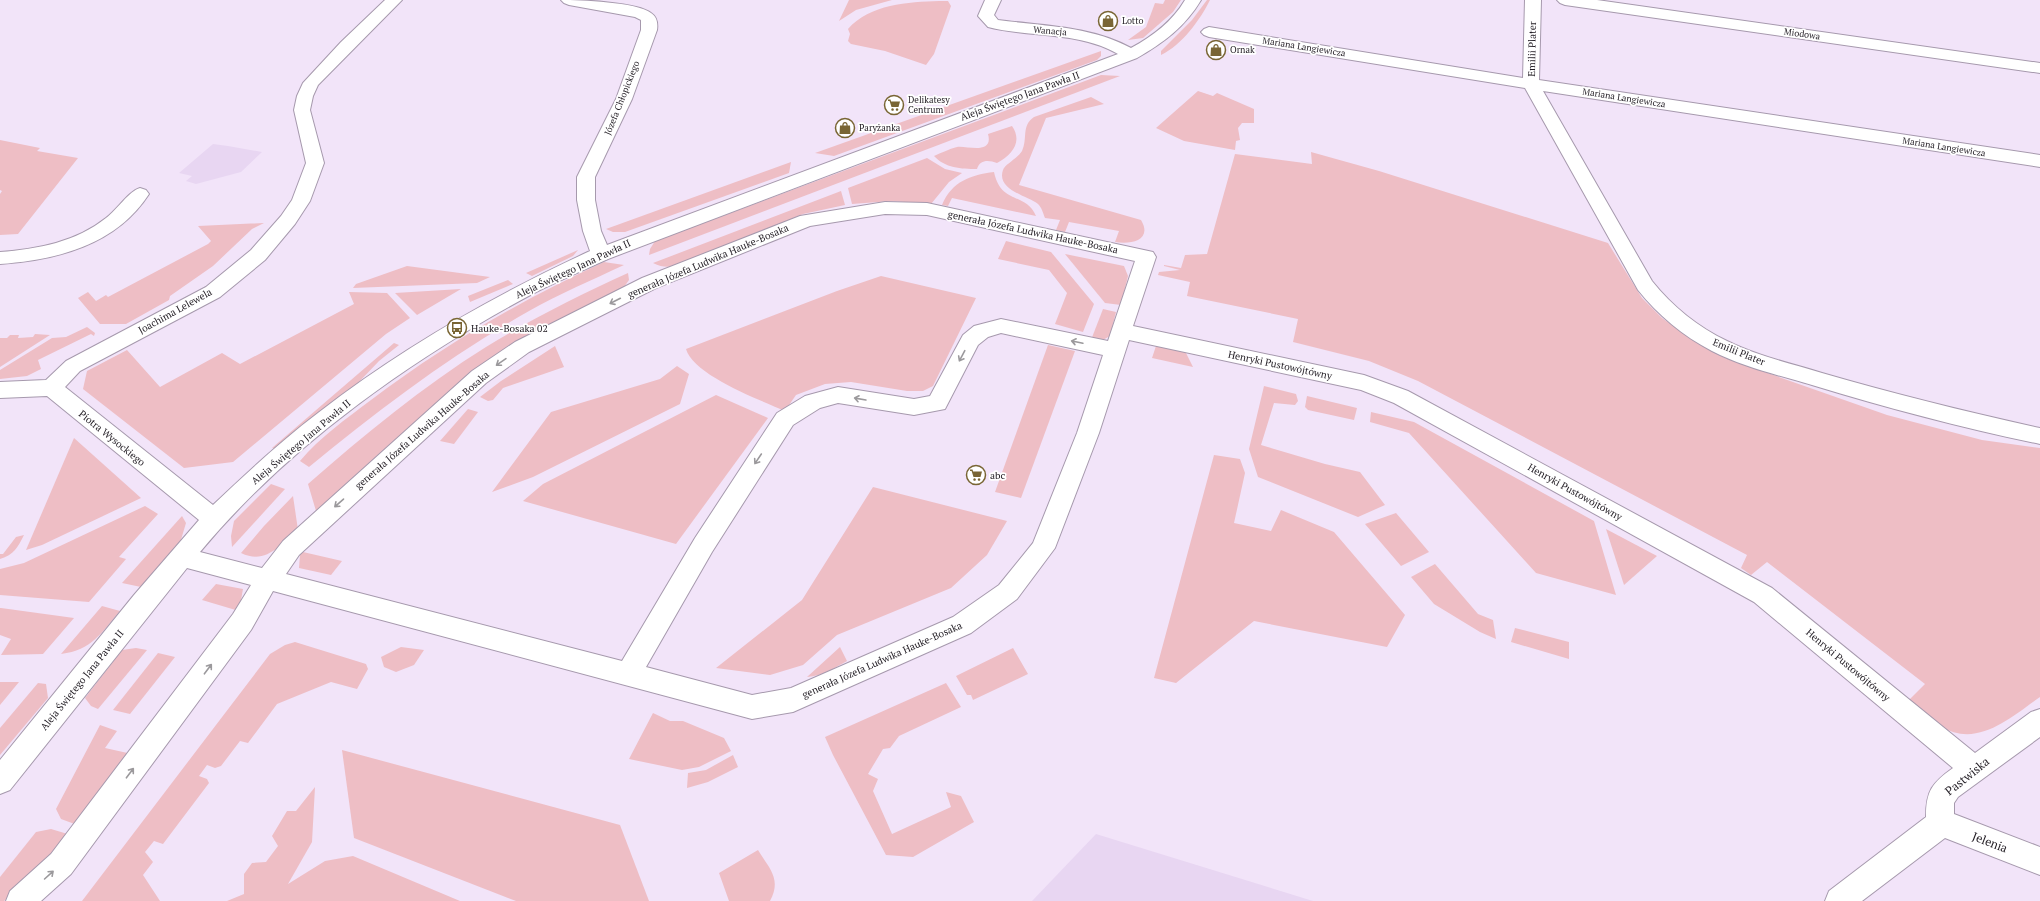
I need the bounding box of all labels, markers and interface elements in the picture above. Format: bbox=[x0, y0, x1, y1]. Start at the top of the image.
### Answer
shop icon: Lotto bbox=[1097, 10, 1119, 32]
place label: Lotto bbox=[1122, 15, 1143, 27]
street label: Emilii Plater bbox=[1525, 21, 1539, 77]
street label: Wanacja bbox=[1033, 24, 1068, 38]
street label: Miodowa bbox=[1783, 26, 1821, 43]
street label: Mariana Langiewicza bbox=[1261, 34, 1347, 60]
shop icon: Ornak bbox=[1205, 39, 1227, 61]
place label: Ornak bbox=[1230, 44, 1255, 56]
street label: Józefa Chłopickiego bbox=[602, 59, 642, 137]
street label: Aleja Świętego Jana Pawła II bbox=[959, 68, 1082, 124]
street label: Mariana Langiewicza bbox=[1581, 85, 1667, 111]
supermarket icon: Delikatesy Centrum bbox=[883, 94, 905, 116]
place label: Delikatesy Centrum bbox=[908, 94, 950, 116]
shop icon: Paryżanka bbox=[834, 117, 856, 139]
place label: Paryżanka bbox=[859, 122, 901, 134]
street label: Mariana Langiewicza bbox=[1901, 134, 1987, 160]
street label: generała Józefa Ludwika Hauke-Bosaka bbox=[947, 208, 1119, 256]
street label: generała Józefa Ludwika Hauke-Bosaka bbox=[625, 221, 791, 301]
street label: Aleja Świętego Jana Pawła II bbox=[513, 236, 633, 301]
street label: Joachima Lelewela bbox=[136, 285, 214, 337]
one-way arrow bbox=[609, 297, 621, 305]
bus stop icon: Hauke-Bosaka 02 bbox=[446, 317, 468, 339]
place label: Hauke-Bosaka 02 bbox=[471, 322, 548, 335]
street label: Emilii Plater bbox=[1711, 336, 1767, 368]
one-way arrow bbox=[1070, 338, 1083, 346]
street label: Henryki Pustowójtówny bbox=[1227, 348, 1334, 383]
one-way arrow bbox=[957, 350, 965, 362]
one-way arrow bbox=[495, 358, 506, 366]
street label: generała Józefa Ludwika Hauke-Bosaka bbox=[352, 368, 492, 492]
one-way arrow bbox=[854, 394, 867, 402]
street label: Aleja Świętego Jana Pawła II bbox=[249, 396, 354, 487]
street label: Piotra Wysockiego bbox=[76, 407, 148, 469]
one-way arrow bbox=[754, 453, 762, 464]
street label: Henryki Pustowójtówny bbox=[1525, 461, 1625, 524]
supermarket icon: abc bbox=[965, 464, 987, 486]
place label: abc bbox=[990, 469, 1006, 482]
one-way arrow bbox=[335, 498, 345, 507]
street label: generała Józefa Ludwika Hauke-Bosaka bbox=[800, 619, 964, 701]
street label: Henryki Pustowójtówny bbox=[1803, 626, 1894, 705]
street label: Aleja Świętego Jana Pawła II bbox=[37, 627, 127, 733]
one-way arrow bbox=[203, 663, 212, 674]
street label: Pastwiska bbox=[1942, 754, 1992, 798]
one-way arrow bbox=[125, 767, 134, 778]
street label: Jelenia bbox=[1970, 828, 2010, 856]
one-way arrow bbox=[44, 870, 54, 879]

